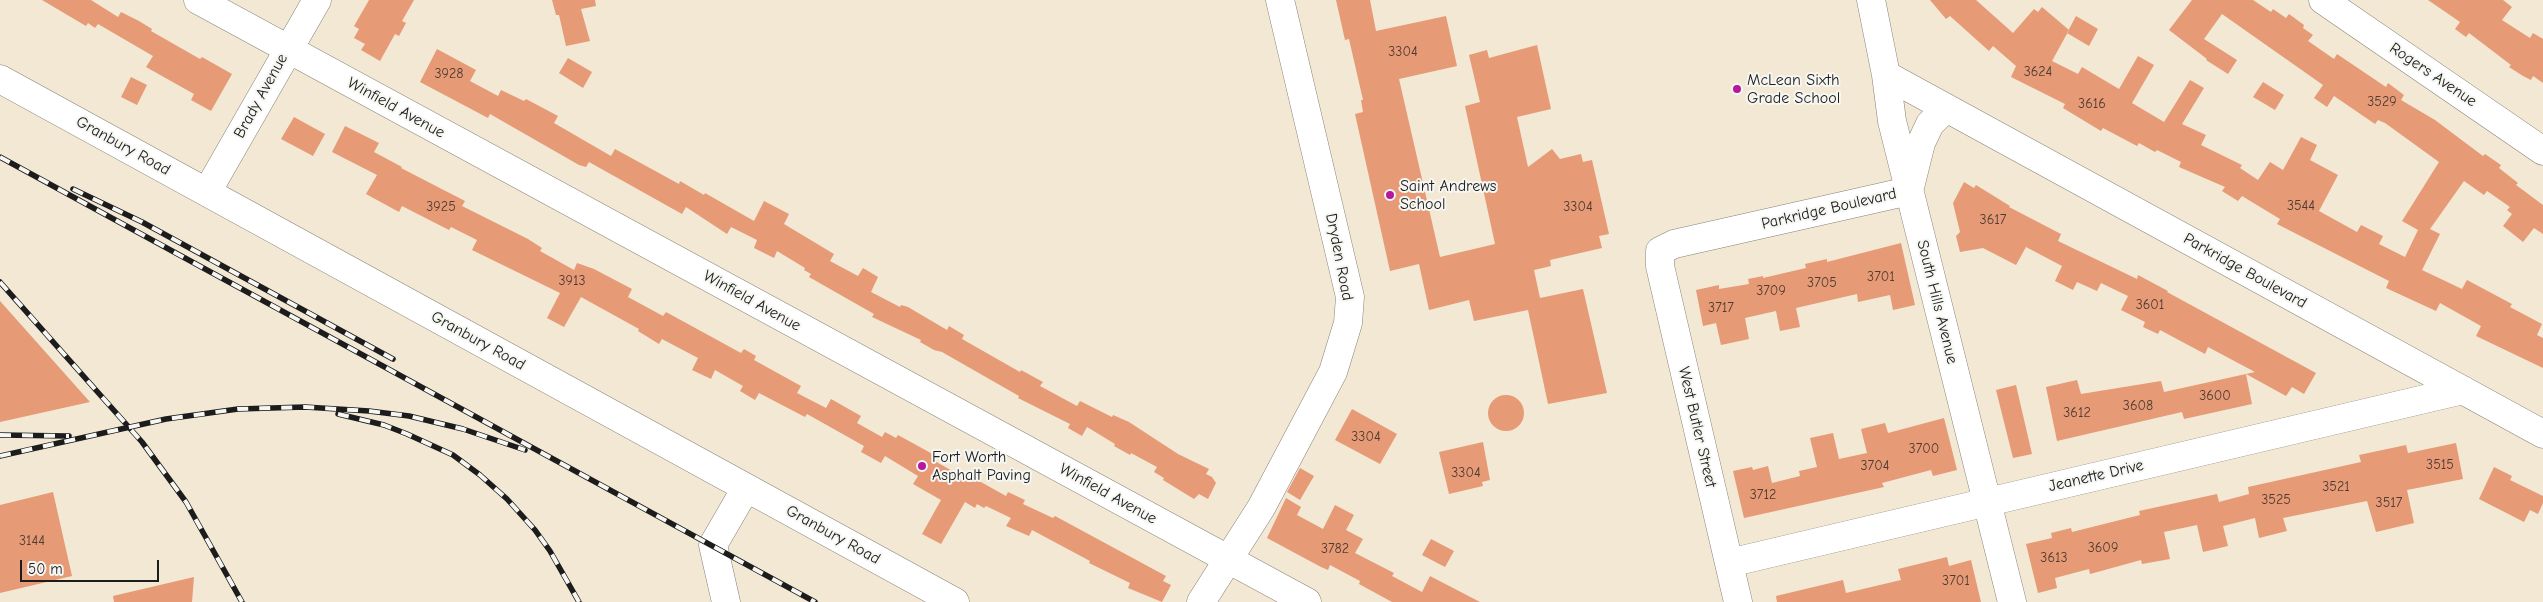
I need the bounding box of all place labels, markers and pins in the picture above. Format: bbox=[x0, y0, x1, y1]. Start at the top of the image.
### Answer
place label: McLean Sixth Grade School bbox=[1747, 70, 1840, 108]
marker: McLean Sixth Grade School bbox=[1731, 83, 1743, 95]
place label: Saint Andrews School bbox=[1400, 176, 1496, 214]
marker: Saint Andrews School bbox=[1384, 189, 1396, 201]
place label: Fort Worth Asphalt Paving bbox=[932, 447, 1031, 485]
marker: Fort Worth Asphalt Paving bbox=[916, 460, 928, 472]

